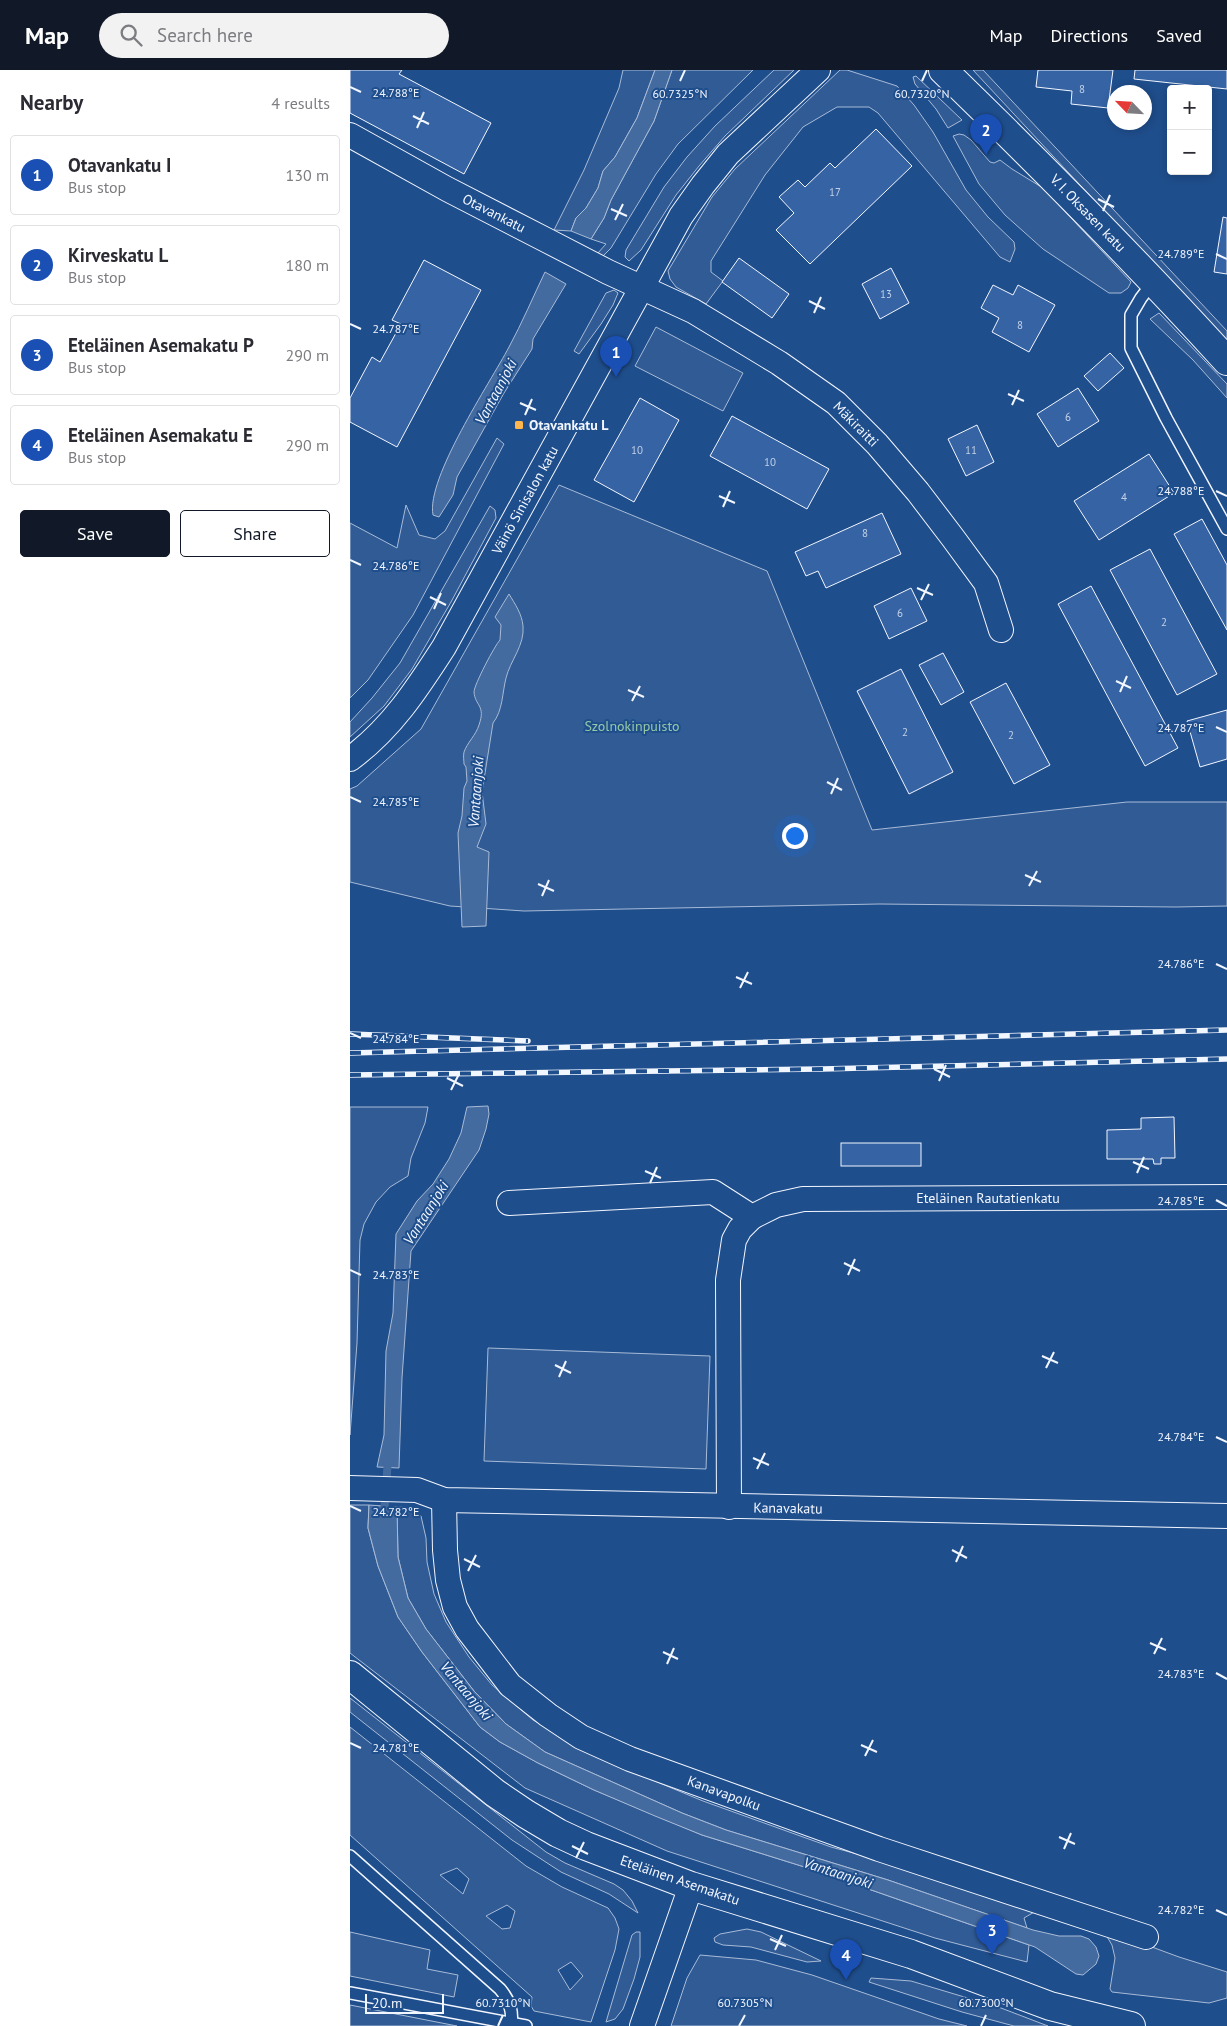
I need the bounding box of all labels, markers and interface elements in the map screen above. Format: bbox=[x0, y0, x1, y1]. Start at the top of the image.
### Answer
search box bbox=[99, 13, 449, 58]
text: Map bbox=[25, 20, 69, 51]
icon: search bbox=[117, 21, 145, 49]
text: Search here bbox=[157, 23, 253, 47]
text: Map bbox=[990, 24, 1022, 47]
text: Directions bbox=[1050, 24, 1128, 47]
text: Saved bbox=[1156, 24, 1202, 47]
house number: 8 bbox=[1079, 82, 1085, 96]
text: 24.788°E bbox=[373, 85, 419, 100]
north arrow bbox=[1107, 85, 1152, 130]
map controls bbox=[1167, 85, 1212, 175]
button: + bbox=[1167, 85, 1212, 130]
text: 60.7325°N bbox=[653, 86, 707, 101]
text: 60.7320°N bbox=[895, 86, 949, 101]
text: Nearby bbox=[20, 89, 83, 116]
text: 4 results bbox=[271, 93, 330, 113]
pin: 2 bbox=[970, 114, 1002, 155]
button: − bbox=[1167, 130, 1212, 175]
text: Otavankatu I bbox=[68, 153, 171, 177]
text: 1 bbox=[32, 165, 42, 185]
text: 130 m bbox=[286, 165, 329, 185]
street label: V. I. Oksasen katu bbox=[1046, 170, 1130, 256]
text: Bus stop bbox=[68, 177, 126, 197]
house number: 17 bbox=[829, 185, 841, 199]
street label: Otavankatu bbox=[459, 189, 529, 237]
text: Kirveskatu L bbox=[68, 243, 168, 267]
text: 24.789°E bbox=[1158, 246, 1204, 261]
text: 2 bbox=[32, 255, 42, 275]
text: 180 m bbox=[286, 255, 329, 275]
text: Bus stop bbox=[68, 267, 126, 287]
house number: 13 bbox=[880, 287, 892, 301]
house number: 8 bbox=[1017, 318, 1023, 332]
text: 24.787°E bbox=[373, 321, 419, 336]
text: Eteläinen Asemakatu P bbox=[68, 333, 254, 357]
pin: 1 bbox=[600, 336, 632, 377]
text: 3 bbox=[32, 345, 42, 365]
text: 290 m bbox=[286, 345, 329, 365]
water label: Vantaanjoki bbox=[470, 355, 521, 428]
text: Bus stop bbox=[68, 357, 126, 377]
street label: Mäkiraitti bbox=[829, 397, 883, 451]
house number: 6 bbox=[1065, 410, 1071, 424]
place label: Otavankatu L bbox=[529, 416, 609, 434]
marker: Otavankatu L bbox=[513, 419, 525, 431]
text: Eteläinen Asemakatu E bbox=[68, 423, 253, 447]
text: 4 bbox=[32, 435, 42, 455]
text: 290 m bbox=[286, 435, 329, 455]
street label: Väinö Sinisalon katu bbox=[487, 443, 562, 558]
house number: 10 bbox=[631, 443, 643, 457]
house number: 11 bbox=[965, 443, 977, 457]
text: Bus stop bbox=[68, 447, 126, 467]
house number: 10 bbox=[764, 455, 776, 469]
text: 24.788°E bbox=[1158, 483, 1204, 498]
house number: 4 bbox=[1121, 490, 1127, 504]
button: Save bbox=[20, 510, 170, 557]
button: Share bbox=[180, 510, 330, 557]
house number: 8 bbox=[862, 526, 868, 540]
text: 24.786°E bbox=[373, 558, 419, 573]
house number: 6 bbox=[897, 606, 903, 620]
house number: 2 bbox=[1161, 615, 1167, 629]
park label: Szolnokinpuisto bbox=[584, 717, 680, 735]
text: 24.787°E bbox=[1158, 720, 1204, 735]
house number: 2 bbox=[902, 725, 908, 739]
house number: 2 bbox=[1008, 728, 1014, 742]
water label: Vantaanjoki bbox=[464, 754, 488, 828]
text: 24.785°E bbox=[373, 794, 419, 809]
your location bbox=[782, 823, 808, 849]
text: 24.786°E bbox=[1158, 956, 1204, 971]
text: 24.784°E bbox=[373, 1031, 419, 1046]
water label: Vantaanjoki bbox=[399, 1176, 453, 1248]
street label: Eteläinen Rautatienkatu bbox=[916, 1189, 1060, 1207]
text: 24.785°E bbox=[1158, 1193, 1204, 1208]
text: 24.783°E bbox=[373, 1267, 419, 1282]
text: 24.784°E bbox=[1158, 1429, 1204, 1444]
street label: Kanavakatu bbox=[753, 1498, 823, 1518]
text: 24.782°E bbox=[373, 1504, 419, 1519]
water label: Vantaanjoki bbox=[436, 1657, 497, 1725]
text: 24.783°E bbox=[1158, 1666, 1204, 1681]
text: 24.781°E bbox=[373, 1740, 419, 1755]
street label: Kanavapolku bbox=[685, 1771, 763, 1815]
street label: Eteläinen Asemakatu bbox=[618, 1851, 742, 1909]
water label: Vantaanjoki bbox=[801, 1852, 876, 1893]
text: 24.782°E bbox=[1158, 1902, 1204, 1917]
pin: 3 bbox=[976, 1914, 1008, 1955]
pin: 4 bbox=[830, 1939, 862, 1980]
scale bar bbox=[365, 1991, 444, 2014]
text: 20 m bbox=[372, 1994, 402, 2012]
text: 60.7310°N bbox=[476, 1995, 530, 2010]
text: 60.7305°N bbox=[718, 1995, 772, 2010]
text: 60.7300°N bbox=[959, 1995, 1013, 2010]

